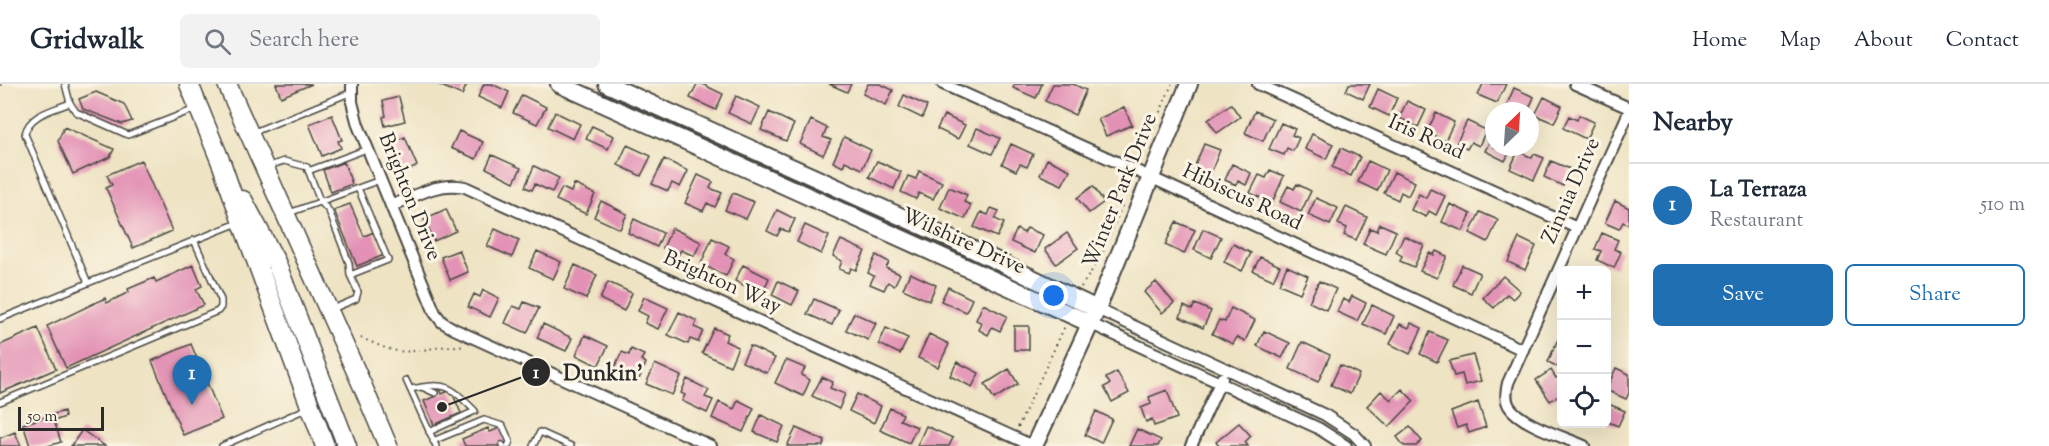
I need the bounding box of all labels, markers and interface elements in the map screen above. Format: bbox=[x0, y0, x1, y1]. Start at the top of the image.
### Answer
search box bbox=[180, 14, 600, 68]
text: Gridwalk bbox=[30, 21, 144, 61]
icon: search bbox=[201, 25, 234, 58]
text: Search here bbox=[249, 25, 359, 57]
text: Home bbox=[1692, 26, 1747, 56]
text: Map bbox=[1780, 26, 1821, 56]
text: About bbox=[1854, 26, 1913, 56]
text: Contact bbox=[1946, 26, 2019, 56]
north arrow bbox=[1485, 102, 1539, 156]
text: Nearby bbox=[1653, 105, 1733, 142]
street label: Iris Road bbox=[1383, 108, 1469, 168]
street label: Winter Park Drive bbox=[1076, 109, 1166, 273]
street label: Brighton Drive bbox=[370, 129, 448, 265]
street label: Zinnia Drive bbox=[1535, 133, 1609, 249]
street label: Hibiscus Road bbox=[1177, 157, 1307, 239]
text: La Terraza bbox=[1710, 175, 1807, 207]
text: 1 bbox=[1669, 191, 1676, 220]
text: 510 m bbox=[1980, 191, 2025, 220]
street label: Wilshire Drive bbox=[896, 201, 1030, 283]
text: Restaurant bbox=[1710, 207, 1803, 236]
street label: Brighton Way bbox=[658, 244, 787, 323]
button: Save bbox=[1653, 264, 1833, 326]
button: Share bbox=[1845, 264, 2025, 326]
map controls bbox=[1557, 266, 1611, 428]
button: + bbox=[1557, 266, 1611, 320]
your location bbox=[1039, 281, 1068, 310]
button: − bbox=[1557, 320, 1611, 374]
callout: Dunkin' bbox=[521, 352, 655, 392]
pin: 1 bbox=[172, 356, 212, 405]
text: Dunkin' bbox=[563, 359, 643, 391]
text: 1 bbox=[533, 361, 540, 387]
button: locate bbox=[1557, 374, 1611, 428]
scale bar bbox=[18, 404, 104, 432]
text: 50 m bbox=[27, 406, 58, 429]

